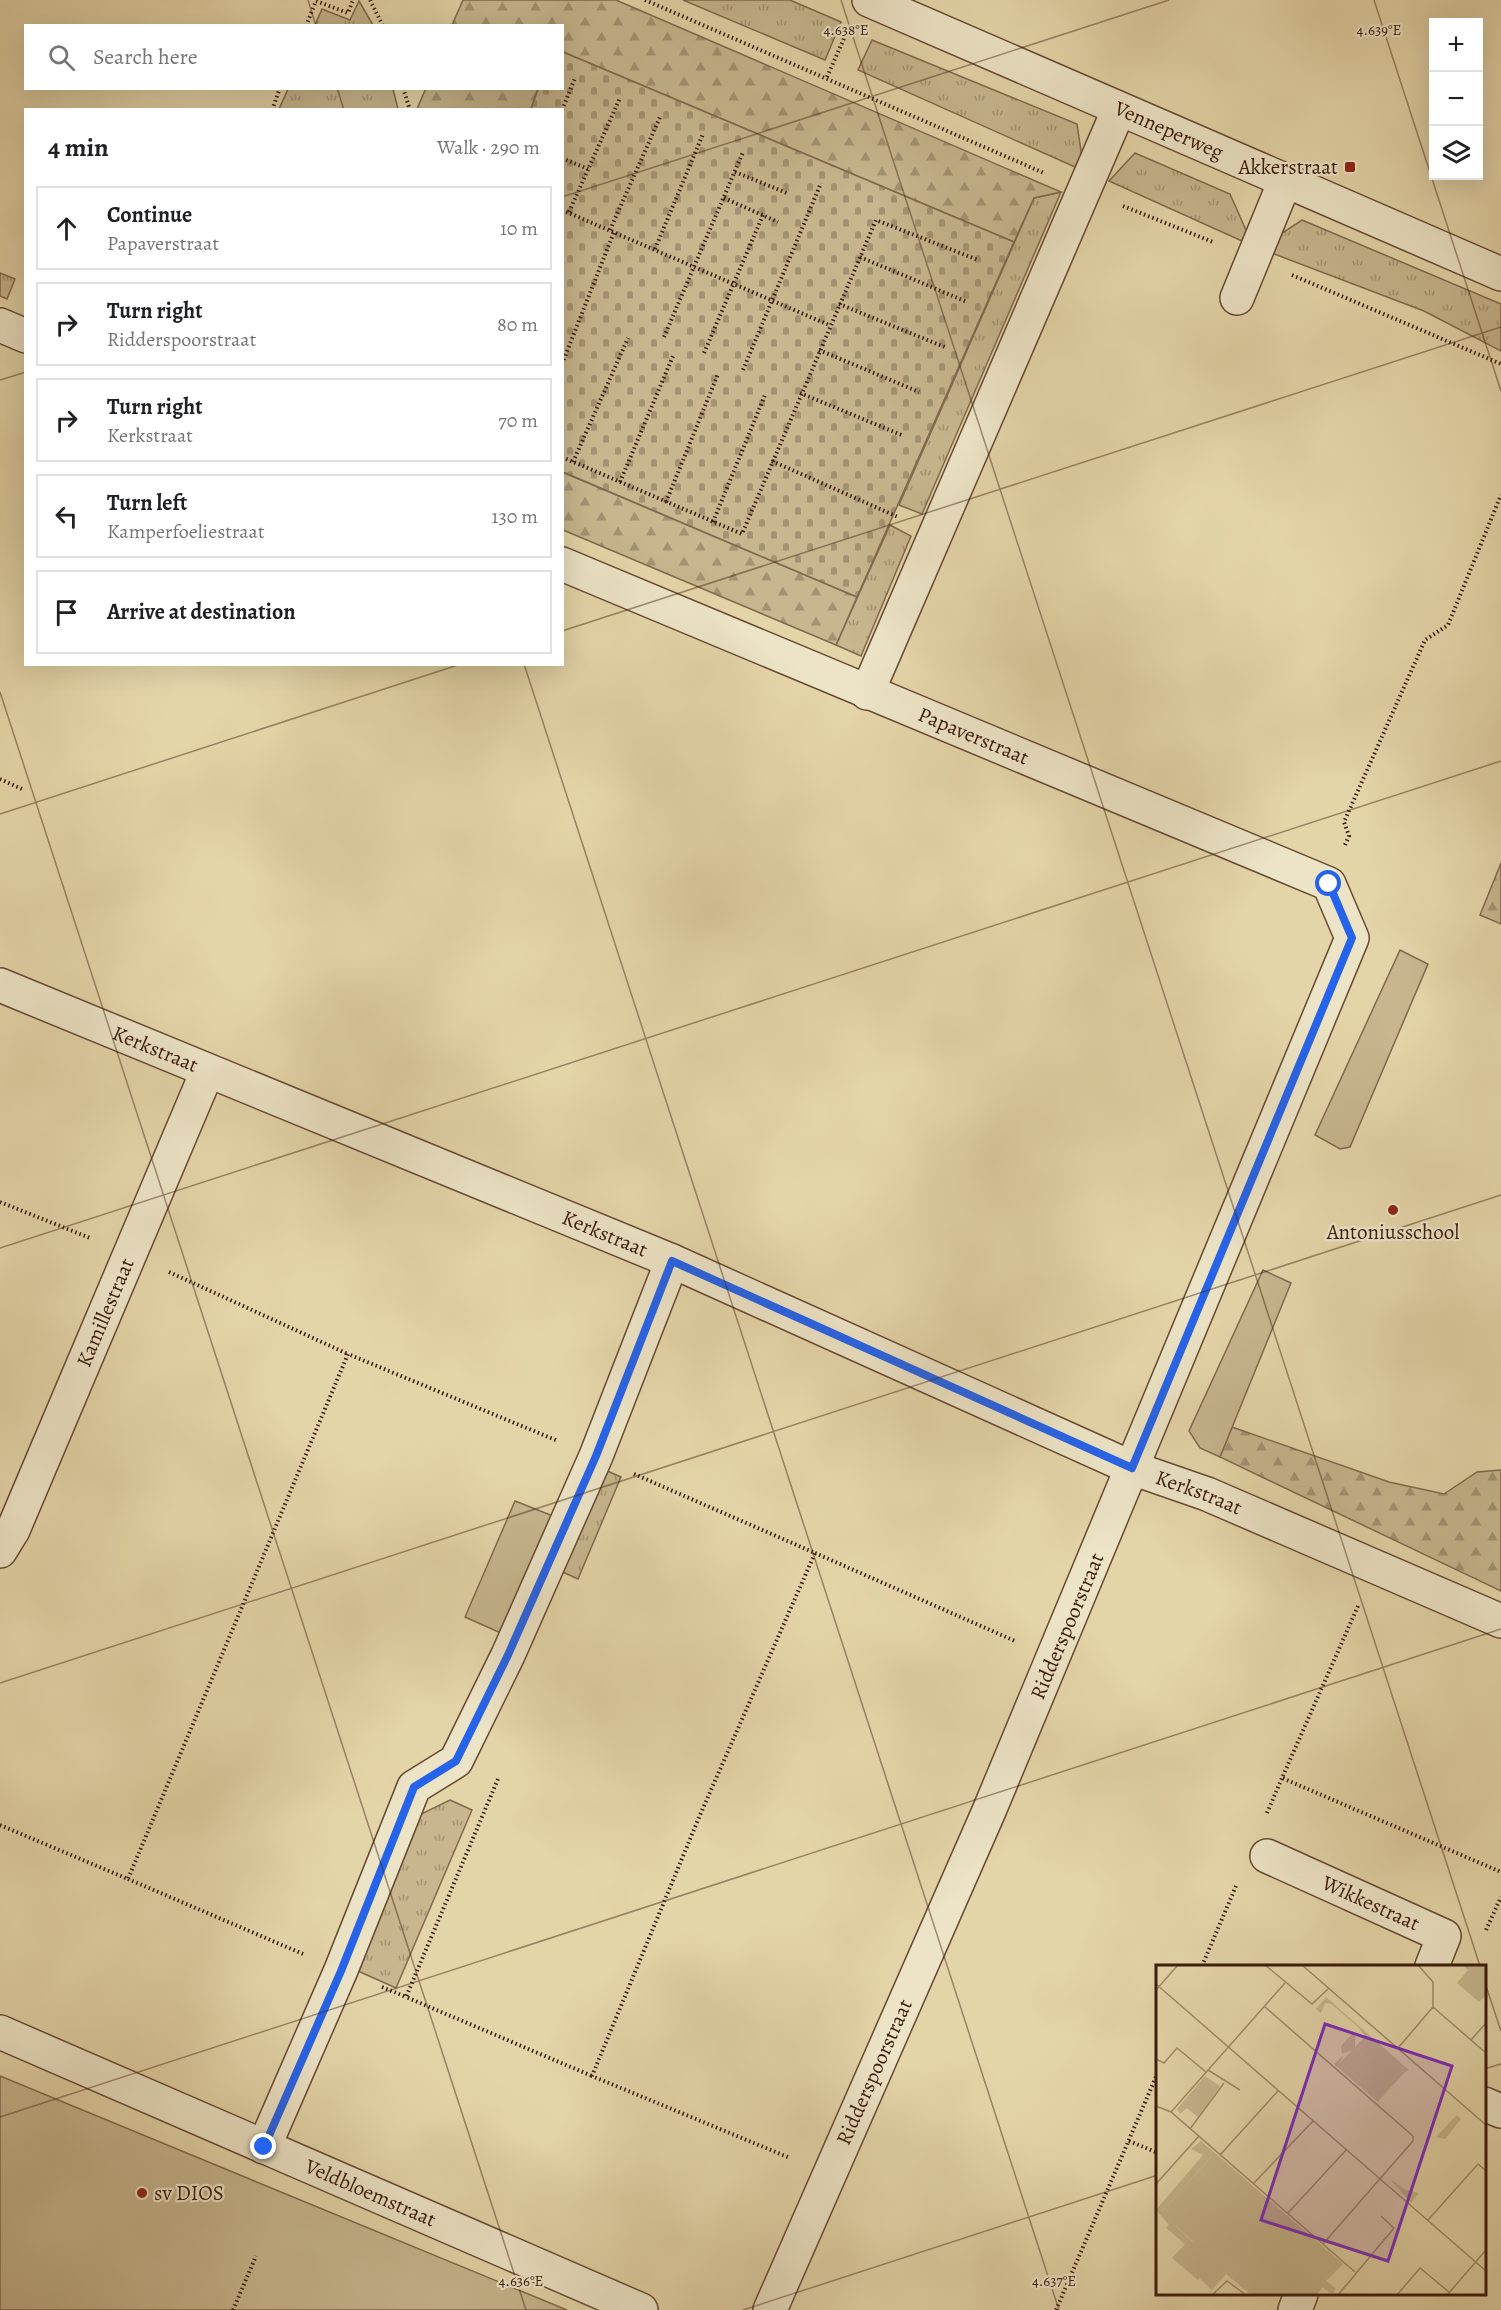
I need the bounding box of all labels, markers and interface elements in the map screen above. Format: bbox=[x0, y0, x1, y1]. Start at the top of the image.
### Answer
map controls bbox=[1429, 18, 1483, 180]
button: + bbox=[1429, 18, 1483, 72]
text: 4.638°E bbox=[823, 20, 869, 40]
text: 4.639°E bbox=[1357, 20, 1401, 40]
search box bbox=[24, 24, 564, 90]
icon: search bbox=[45, 41, 78, 74]
text: Search here bbox=[93, 42, 198, 72]
button: − bbox=[1429, 72, 1483, 126]
street label: Venneperweg bbox=[1109, 94, 1228, 166]
button: layers bbox=[1429, 126, 1483, 180]
text: 4 min bbox=[48, 130, 109, 165]
text: Walk · 290 m bbox=[437, 134, 540, 161]
place label: Akkerstraat bbox=[1238, 153, 1338, 181]
marker: Akkerstraat bbox=[1343, 160, 1357, 174]
text: Continue bbox=[107, 200, 192, 230]
icon: ahead bbox=[50, 212, 83, 245]
text: 10 m bbox=[500, 215, 538, 242]
text: Papaverstraat bbox=[107, 230, 219, 257]
text: Turn right bbox=[107, 296, 203, 326]
icon: right bbox=[50, 308, 83, 341]
text: 80 m bbox=[497, 311, 538, 338]
text: Ridderspoorstraat bbox=[107, 326, 256, 353]
text: Turn right bbox=[107, 392, 203, 422]
icon: right bbox=[50, 404, 83, 437]
text: 70 m bbox=[498, 407, 538, 434]
text: Kerkstraat bbox=[107, 422, 193, 449]
text: Turn left bbox=[107, 488, 187, 518]
icon: left bbox=[50, 500, 83, 533]
text: 130 m bbox=[492, 503, 538, 530]
text: Kamperfoeliestraat bbox=[107, 518, 264, 545]
icon: arrive bbox=[50, 596, 83, 629]
text: Arrive at destination bbox=[107, 597, 296, 627]
street label: Papaverstraat bbox=[914, 700, 1033, 771]
route start bbox=[1315, 870, 1341, 896]
street label: Kerkstraat bbox=[108, 1019, 203, 1079]
street label: Kerkstraat bbox=[558, 1203, 652, 1264]
marker: Antoniusschool bbox=[1386, 1203, 1400, 1217]
place label: Antoniusschool bbox=[1326, 1218, 1459, 1246]
street label: Kamillestraat bbox=[70, 1254, 141, 1371]
street label: Kerkstraat bbox=[1152, 1463, 1246, 1521]
street label: Ridderspoorstraat bbox=[1023, 1548, 1111, 1704]
street label: Wikkestraat bbox=[1317, 1868, 1424, 1937]
inset map bbox=[1156, 1965, 1486, 2295]
street label: Ridderspoorstraat bbox=[829, 1995, 919, 2149]
route end bbox=[250, 2133, 276, 2159]
street label: Veldbloemstraat bbox=[300, 2152, 440, 2233]
place label: sv DIOS bbox=[154, 2179, 224, 2207]
marker: sv DIOS bbox=[135, 2186, 149, 2200]
text: 4.636°E bbox=[499, 2271, 543, 2291]
text: 4.637°E bbox=[1032, 2271, 1076, 2291]

